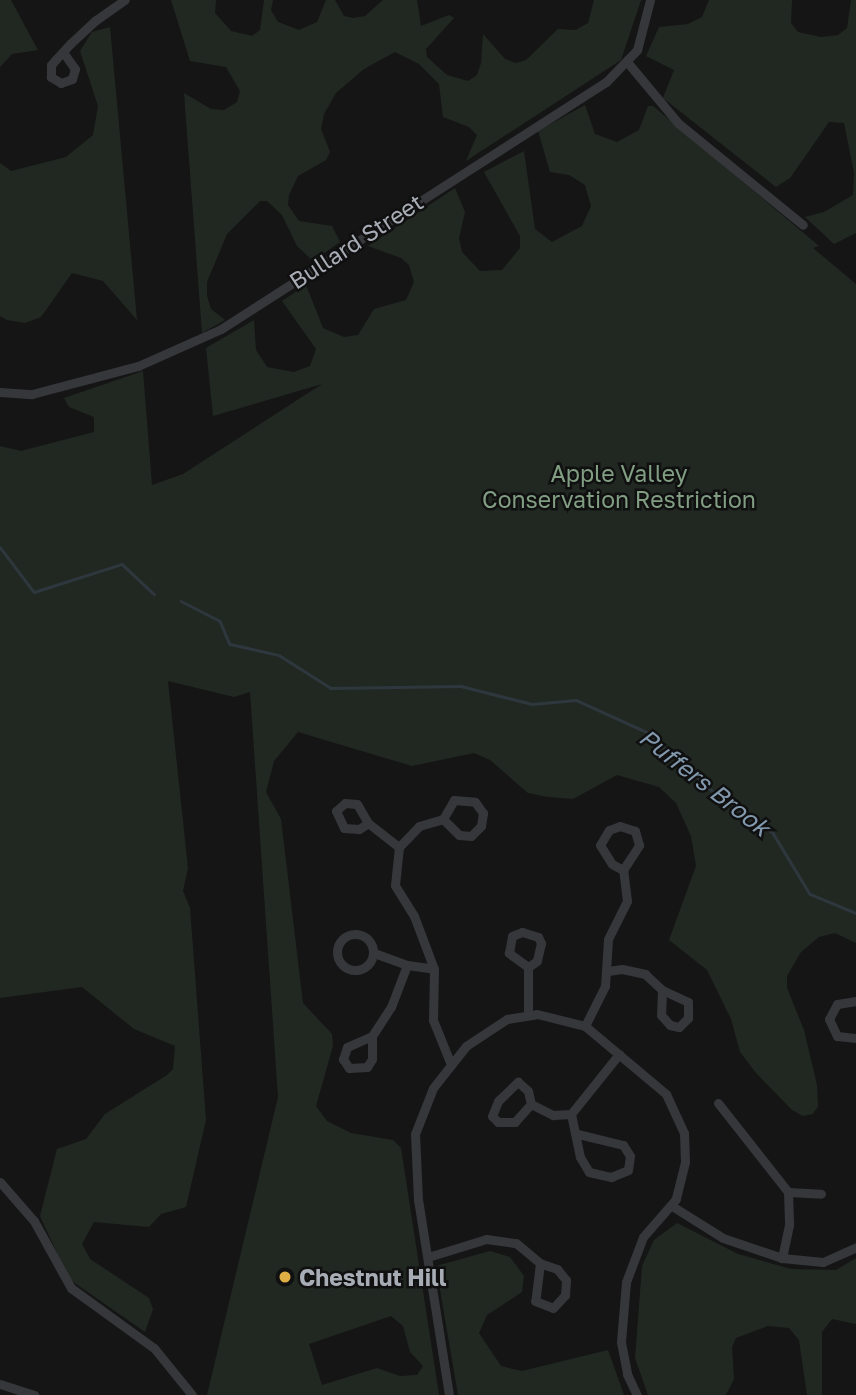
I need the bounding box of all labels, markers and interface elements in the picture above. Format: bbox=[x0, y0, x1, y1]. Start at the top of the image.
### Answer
street label: Bullard Street bbox=[284, 188, 428, 294]
park label: Apple Valley Conservation Restriction bbox=[482, 459, 756, 513]
water label: Puffers Brook bbox=[634, 722, 776, 842]
place label: Chestnut Hill bbox=[299, 1263, 447, 1291]
marker: Chestnut Hill bbox=[277, 1269, 293, 1285]

